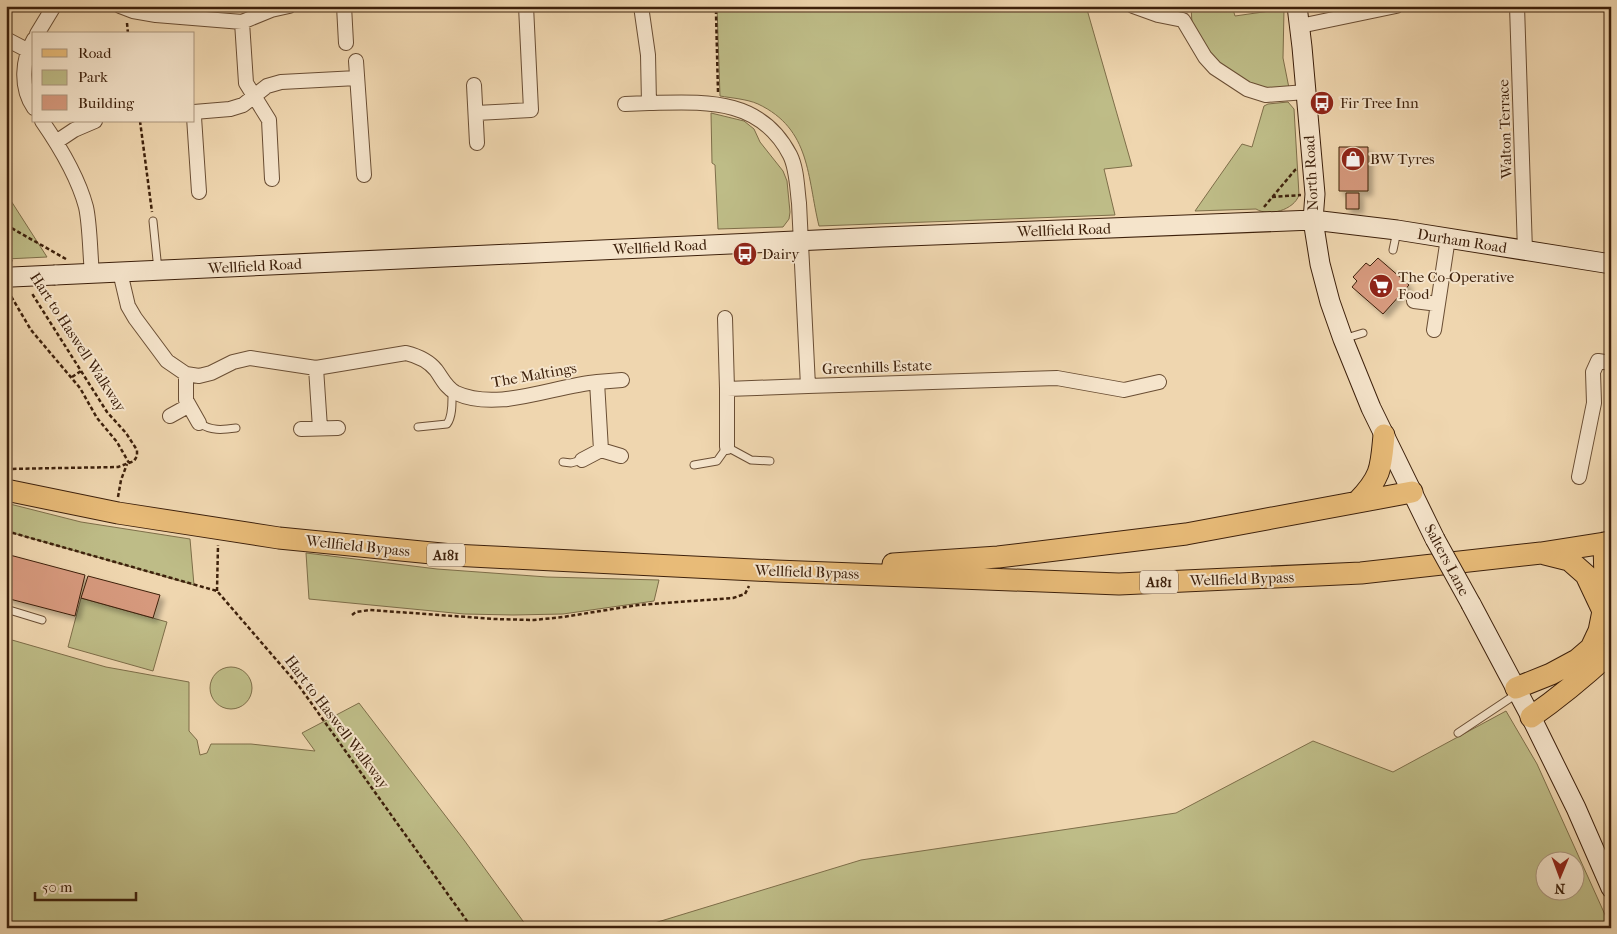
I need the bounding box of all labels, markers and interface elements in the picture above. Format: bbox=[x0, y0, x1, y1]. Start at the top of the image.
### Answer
legend bbox=[32, 32, 195, 122]
text: Road bbox=[78, 44, 112, 62]
text: Park bbox=[78, 68, 108, 86]
street label: Walton Terrace bbox=[1494, 78, 1516, 180]
bus stop icon: Fir Tree Inn bbox=[1309, 90, 1335, 116]
text: Building bbox=[78, 94, 135, 112]
place label: Fir Tree Inn bbox=[1340, 94, 1419, 112]
street label: North Road bbox=[1300, 134, 1322, 211]
shop icon: BW Tyres bbox=[1340, 146, 1366, 172]
place label: BW Tyres bbox=[1370, 150, 1435, 168]
street label: Wellfield Road bbox=[1016, 219, 1112, 241]
street label: Durham Road bbox=[1416, 225, 1509, 257]
street label: Wellfield Road bbox=[612, 236, 708, 258]
bus stop icon: Dairy bbox=[732, 241, 758, 267]
place label: Dairy bbox=[762, 245, 800, 263]
street label: Wellfield Road bbox=[207, 255, 303, 277]
place label: The Co-Operative Food bbox=[1398, 268, 1515, 303]
street label: Hart to Haswell Walkway bbox=[26, 269, 130, 416]
supermarket icon: The Co-Operative Food bbox=[1368, 273, 1394, 299]
street label: Greenhills Estate bbox=[822, 356, 933, 378]
street label: The Maltings bbox=[490, 359, 578, 391]
street label: Salters Lane bbox=[1421, 521, 1474, 599]
street label: Wellfield Bypass bbox=[304, 531, 411, 560]
road number: A181 bbox=[427, 544, 465, 566]
street label: Wellfield Bypass bbox=[754, 561, 860, 583]
street label: Wellfield Bypass bbox=[1189, 568, 1295, 590]
road number: A181 bbox=[1140, 570, 1178, 594]
street label: Hart to Haswell Walkway bbox=[281, 652, 394, 793]
north arrow bbox=[1534, 852, 1584, 902]
scale bar bbox=[35, 869, 136, 901]
text: 50 m bbox=[42, 878, 73, 896]
text: N bbox=[1554, 880, 1565, 897]

